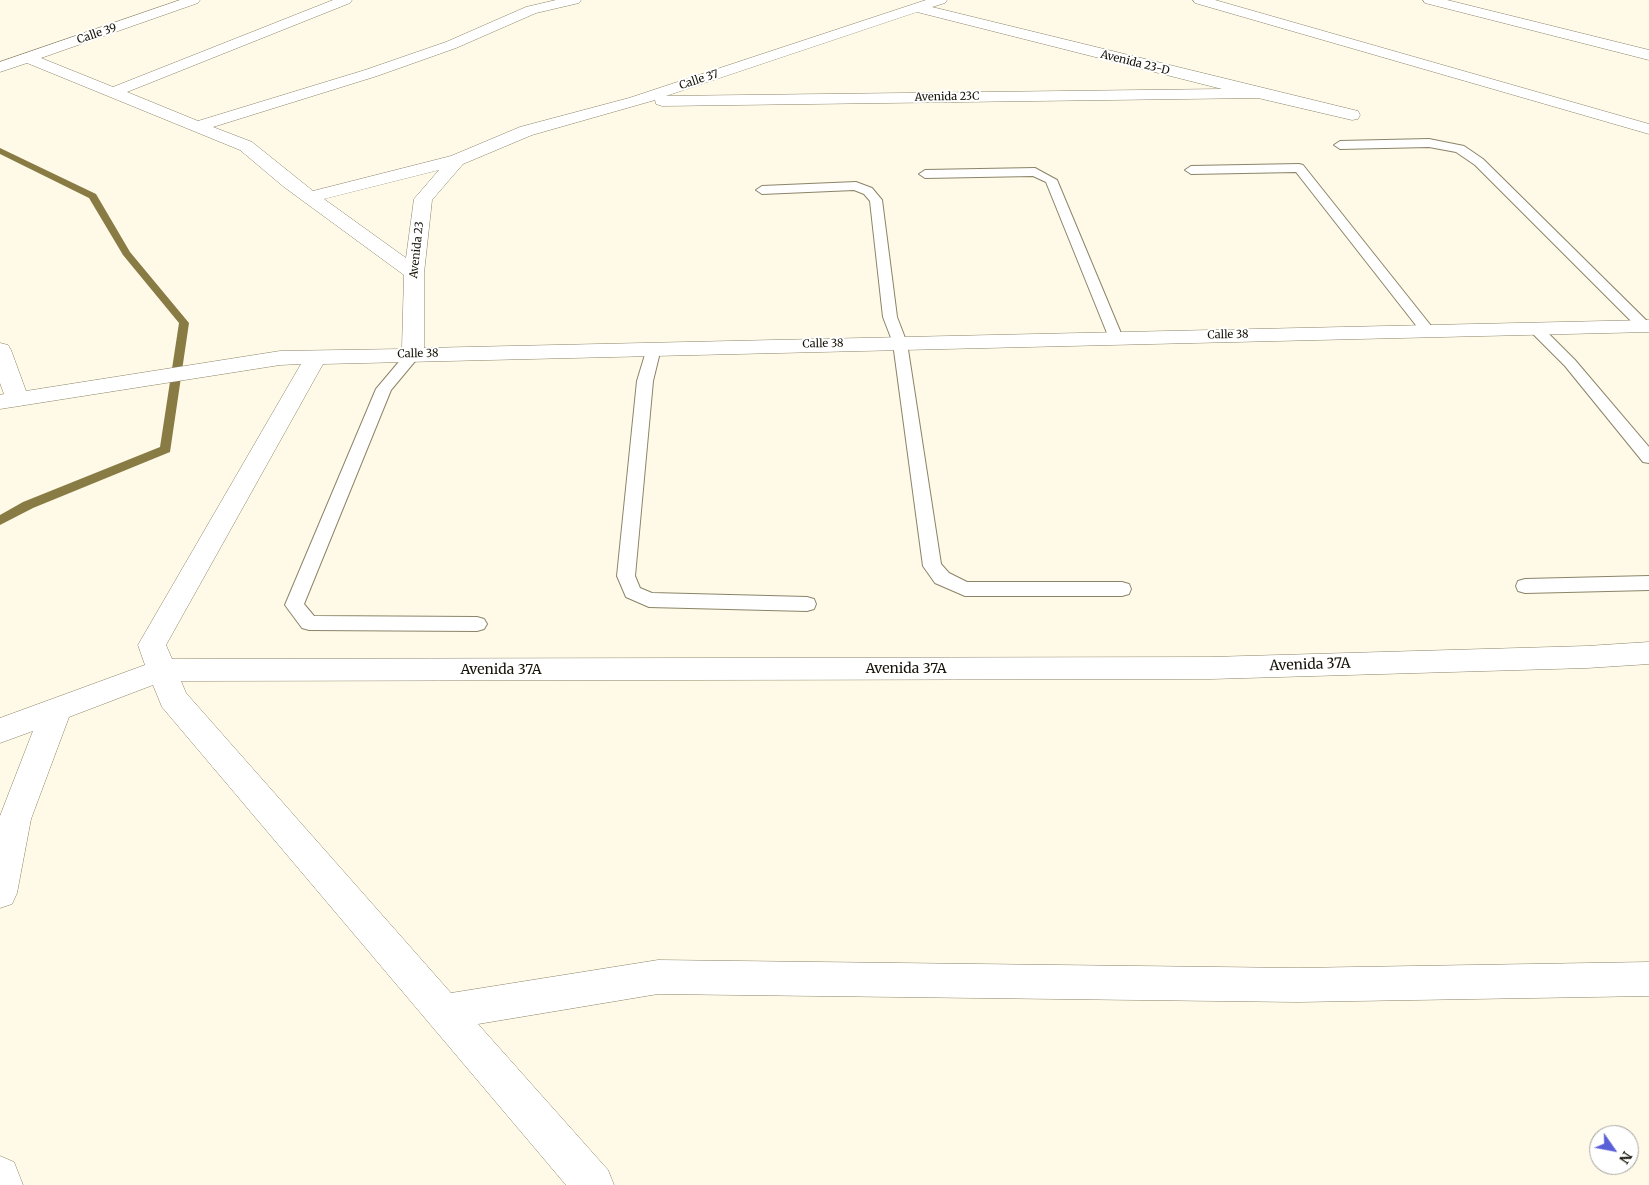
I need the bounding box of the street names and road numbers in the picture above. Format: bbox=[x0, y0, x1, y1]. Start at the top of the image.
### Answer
street label: Calle 39 bbox=[75, 21, 119, 47]
street label: Avenida 23-D bbox=[1099, 48, 1171, 78]
street label: Calle 37 bbox=[678, 67, 720, 93]
street label: Avenida 23C bbox=[915, 90, 979, 104]
street label: Avenida 23 bbox=[407, 221, 427, 279]
street label: Calle 38 bbox=[1207, 328, 1249, 342]
street label: Calle 38 bbox=[802, 337, 844, 351]
street label: Calle 38 bbox=[397, 347, 439, 361]
street label: Avenida 37A bbox=[1269, 655, 1351, 675]
street label: Avenida 37A bbox=[865, 661, 947, 677]
street label: Avenida 37A bbox=[460, 662, 542, 678]

